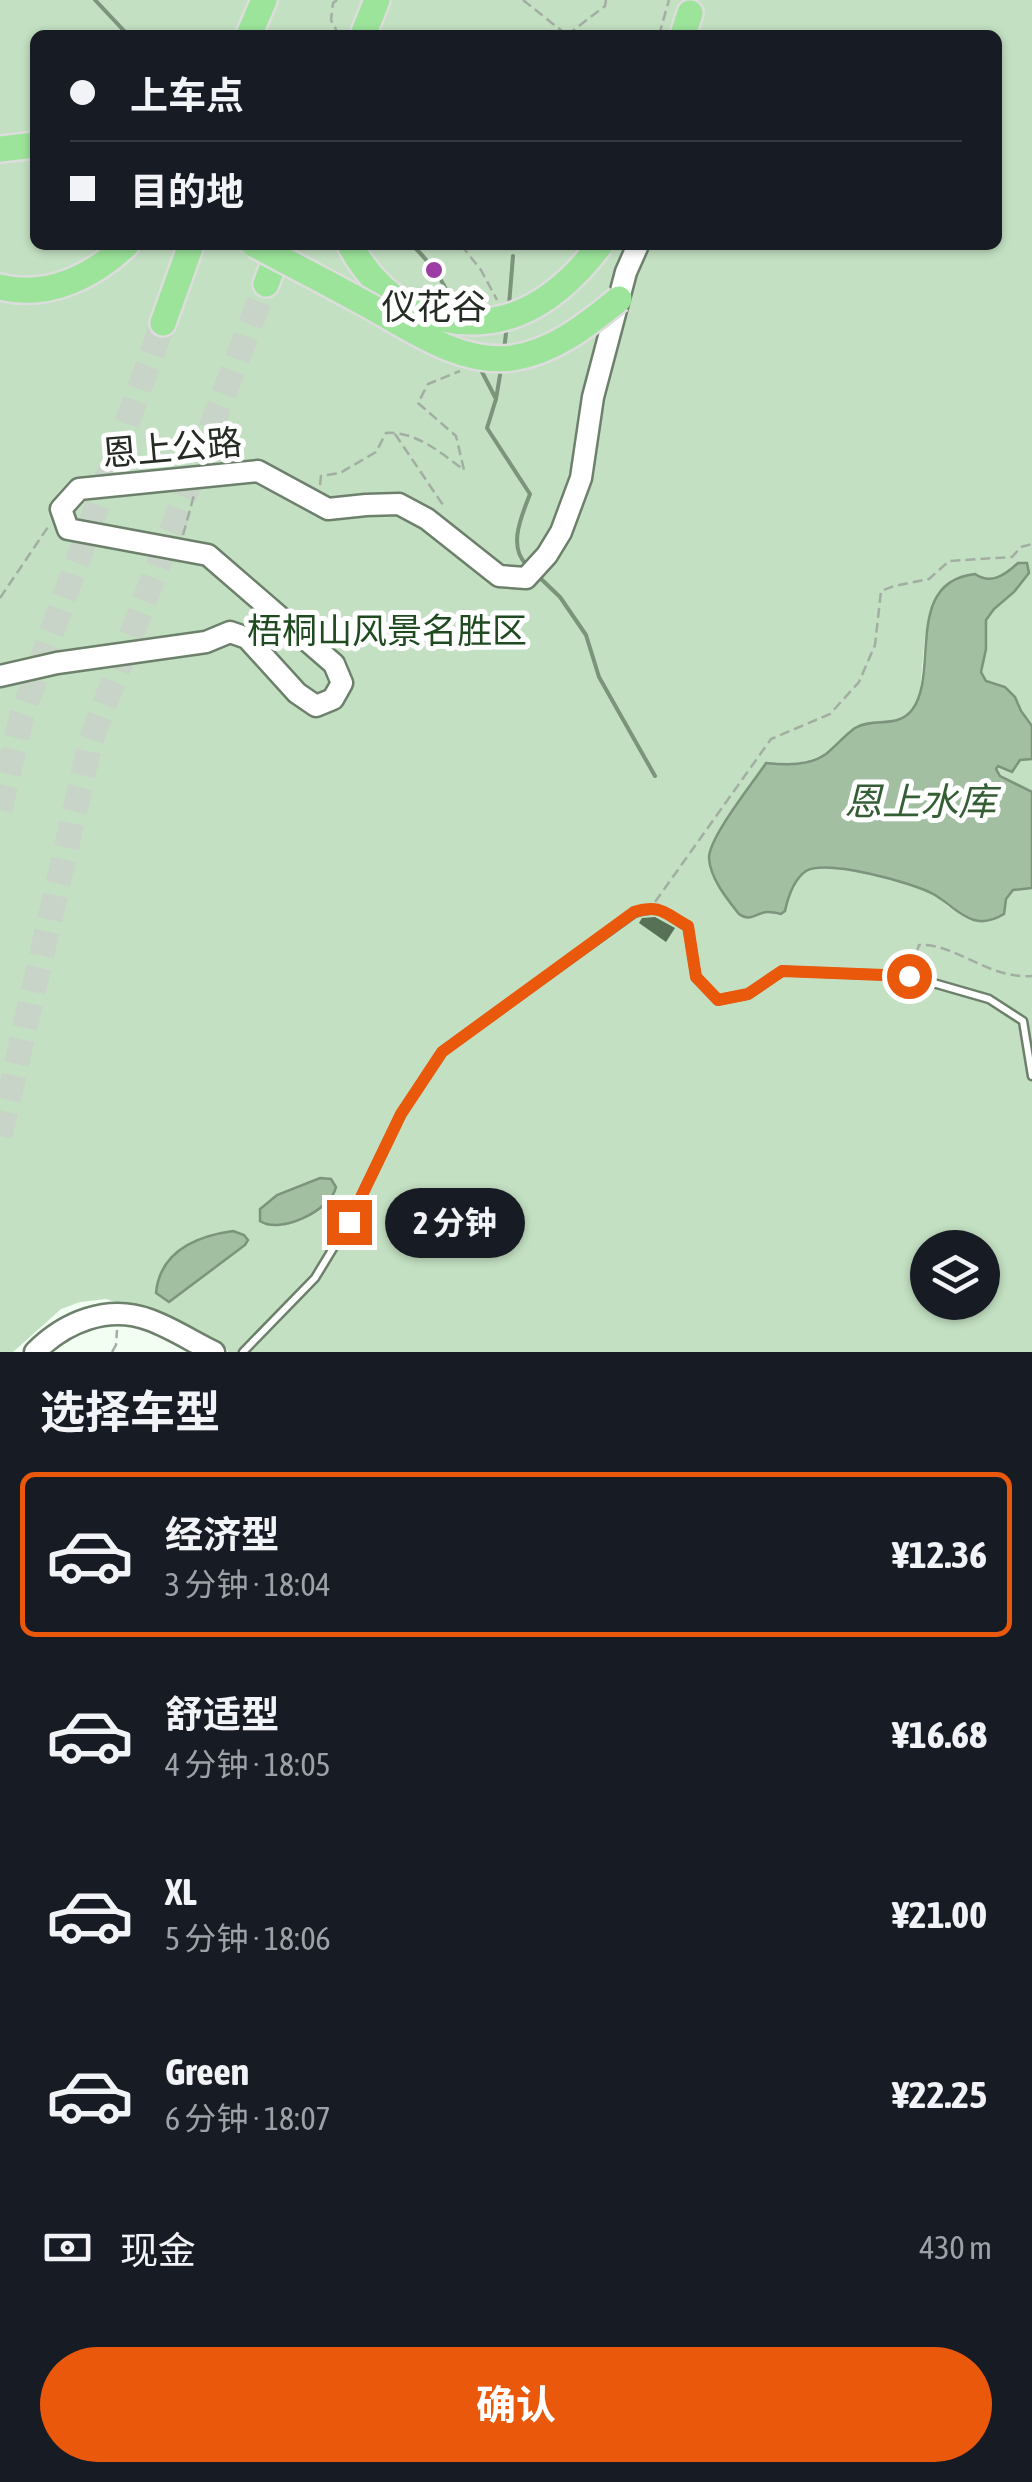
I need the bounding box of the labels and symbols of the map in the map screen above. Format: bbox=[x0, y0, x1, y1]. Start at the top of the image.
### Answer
marker: 仪花谷 bbox=[423, 259, 445, 281]
place label: 仪花谷 bbox=[381, 286, 487, 326]
street label: 恩上公路 bbox=[100, 421, 243, 473]
park label: 梧桐山风景名胜区 bbox=[247, 610, 527, 650]
water label: 恩上水库 bbox=[844, 780, 1002, 823]
route start bbox=[887, 954, 932, 999]
callout: 2 分钟 bbox=[384, 1187, 524, 1257]
route end bbox=[327, 1200, 372, 1245]

